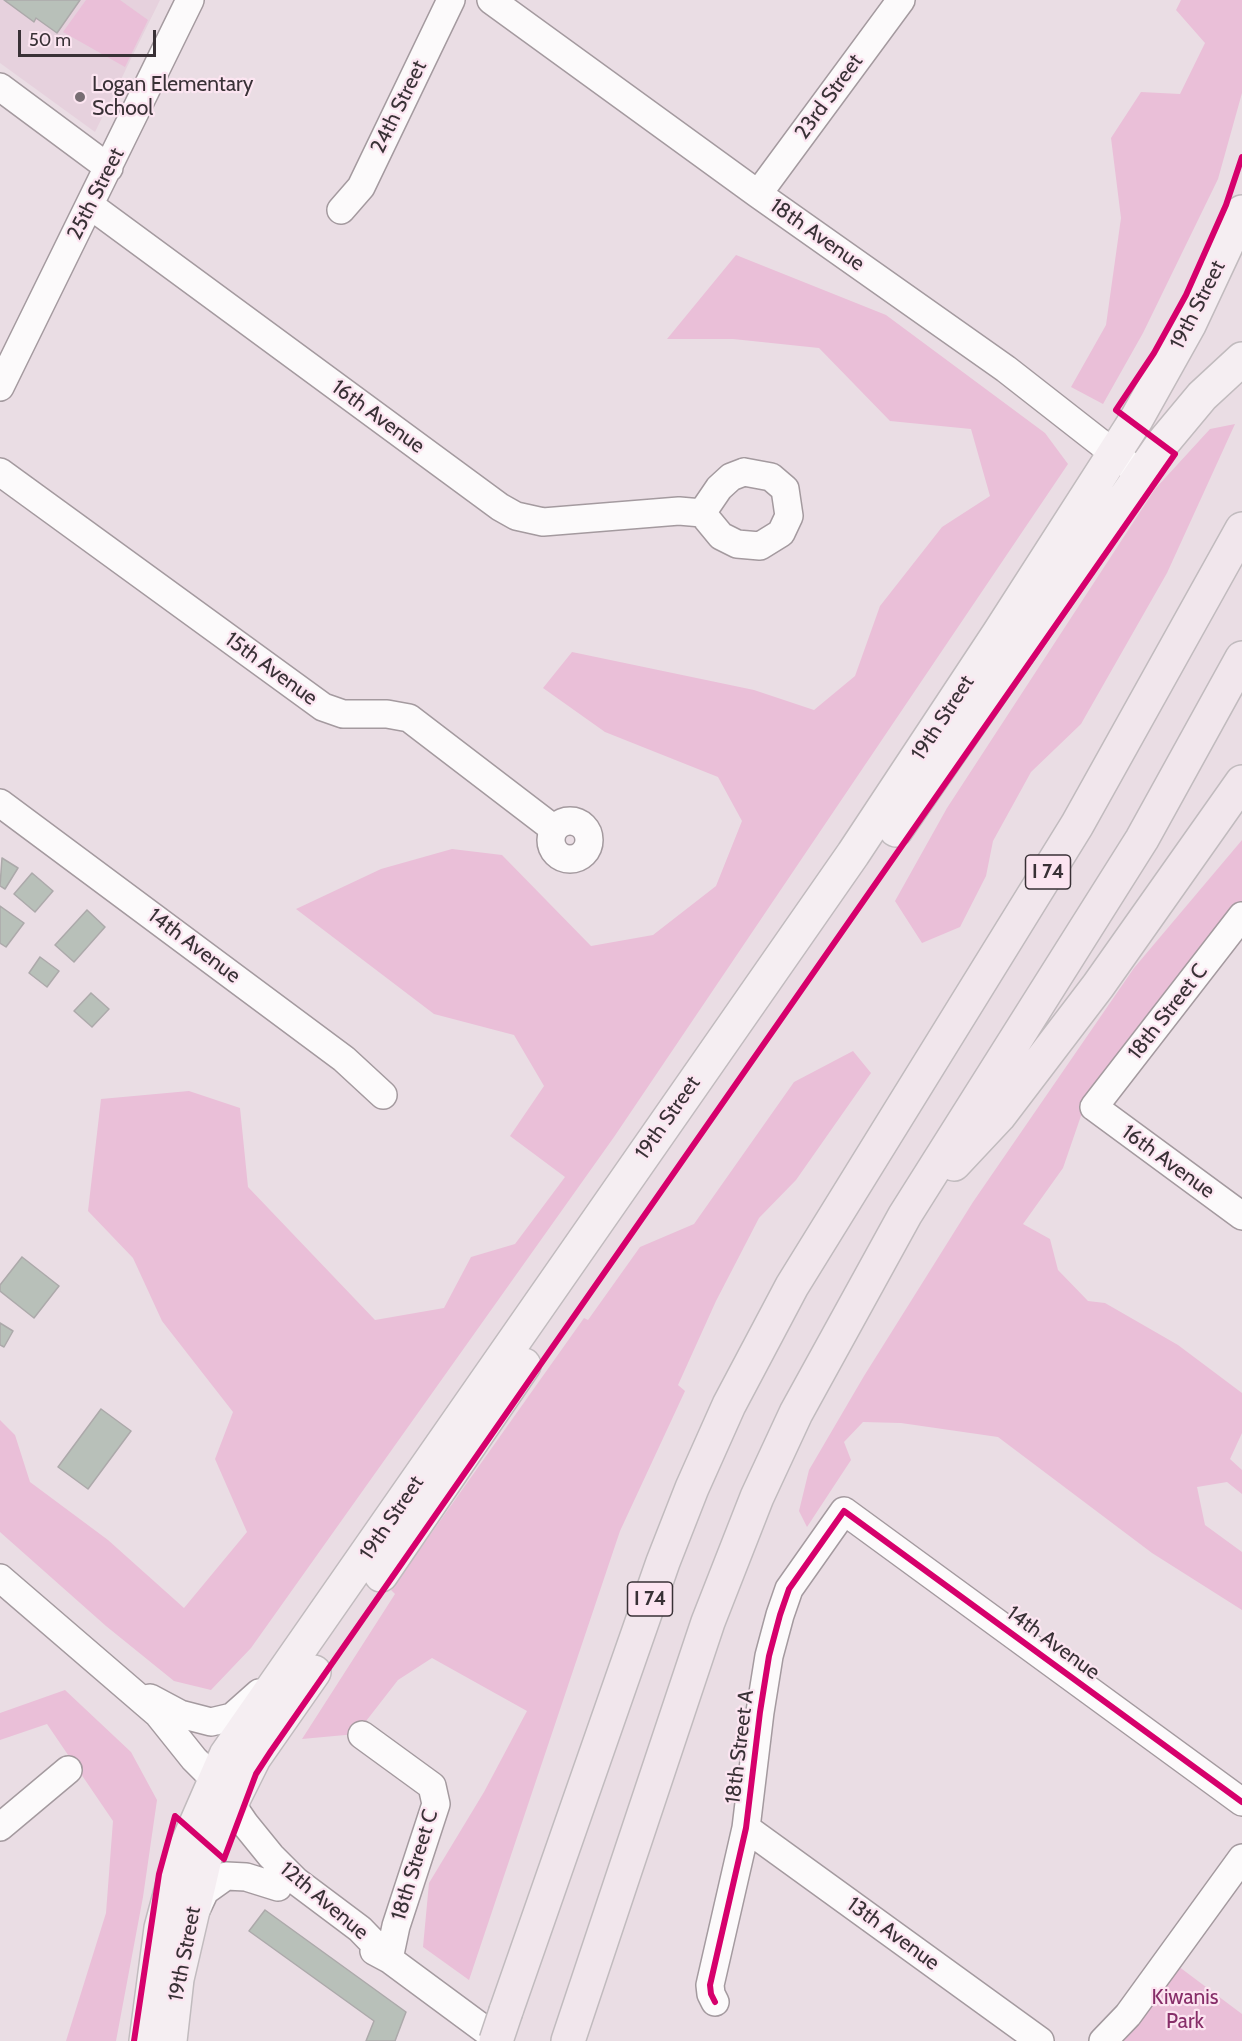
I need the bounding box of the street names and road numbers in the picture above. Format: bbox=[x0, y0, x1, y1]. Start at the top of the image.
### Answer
street label: 23rd Street bbox=[790, 50, 868, 144]
street label: 24th Street bbox=[366, 56, 432, 158]
street label: 25th Street bbox=[62, 144, 130, 244]
street label: 18th Avenue bbox=[765, 193, 869, 277]
street label: 19th Street bbox=[1165, 257, 1231, 353]
street label: 16th Avenue bbox=[327, 375, 429, 459]
street label: 15th Avenue bbox=[220, 627, 322, 711]
street label: 19th Street bbox=[906, 671, 980, 765]
road number: I 74 bbox=[1026, 855, 1070, 889]
street label: 14th Avenue bbox=[143, 903, 245, 989]
street label: 18th Street C bbox=[1123, 959, 1213, 1065]
street label: 19th Street bbox=[630, 1071, 706, 1165]
street label: 16th Avenue bbox=[1117, 1120, 1219, 1204]
street label: 19th Street bbox=[355, 1471, 429, 1565]
road number: I 74 bbox=[628, 1582, 672, 1616]
street label: 14th Avenue bbox=[1002, 1601, 1104, 1685]
street label: 18th Street A bbox=[721, 1689, 759, 1805]
street label: 18th Street C bbox=[386, 1807, 444, 1923]
street label: 12th Avenue bbox=[275, 1857, 373, 1945]
street label: 13th Avenue bbox=[842, 1892, 944, 1976]
street label: 19th Street bbox=[163, 1905, 207, 2003]

